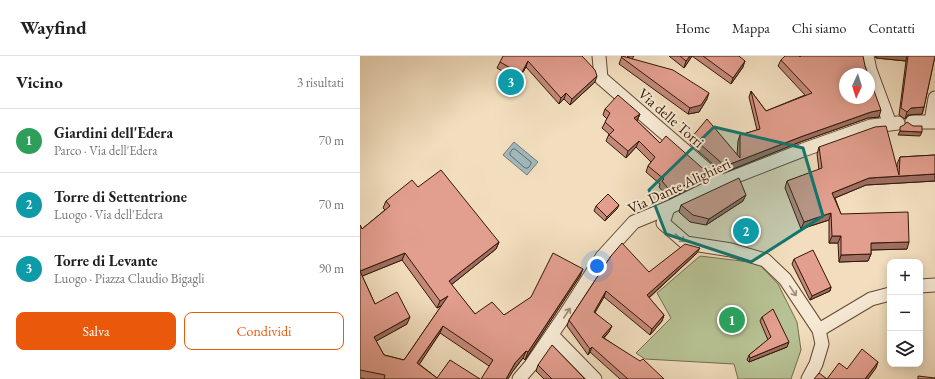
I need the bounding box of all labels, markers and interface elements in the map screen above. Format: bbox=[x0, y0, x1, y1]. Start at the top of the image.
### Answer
text: Wayfind bbox=[20, 15, 87, 40]
text: Home bbox=[675, 19, 710, 37]
text: Mappa bbox=[732, 19, 770, 37]
text: Chi siamo bbox=[792, 19, 847, 37]
text: Contatti bbox=[869, 19, 915, 37]
pin: 3 bbox=[498, 67, 524, 97]
north arrow bbox=[839, 68, 875, 104]
text: Vicino bbox=[16, 71, 63, 93]
text: 3 risultati bbox=[297, 74, 344, 91]
street label: Via delle Torri bbox=[634, 84, 709, 152]
text: Giardini dell'Edera bbox=[54, 123, 173, 142]
text: 1 bbox=[26, 132, 32, 149]
text: 70 m bbox=[319, 132, 344, 149]
text: Parco · Via dell'Edera bbox=[54, 142, 157, 159]
street label: Via Dante Alighieri bbox=[624, 153, 734, 218]
text: Torre di Settentrione bbox=[54, 187, 187, 206]
text: 2 bbox=[26, 196, 32, 213]
text: 70 m bbox=[319, 196, 344, 213]
text: Luogo · Via dell'Edera bbox=[54, 206, 163, 223]
pin: 2 bbox=[733, 216, 759, 246]
one-way arrow bbox=[675, 234, 686, 243]
text: Torre di Levante bbox=[54, 251, 158, 270]
your location bbox=[587, 256, 607, 276]
map controls bbox=[887, 259, 923, 367]
button: + bbox=[887, 259, 923, 295]
text: 3 bbox=[26, 260, 32, 277]
text: 90 m bbox=[319, 260, 344, 277]
text: Luogo · Piazza Claudio Bigagli bbox=[54, 270, 204, 287]
one-way arrow bbox=[789, 285, 797, 296]
button: − bbox=[887, 295, 923, 331]
pin: 1 bbox=[719, 305, 745, 335]
one-way arrow bbox=[563, 307, 571, 319]
button: Salva bbox=[16, 312, 176, 350]
button: Condividi bbox=[184, 312, 344, 350]
button: layers bbox=[887, 331, 923, 367]

